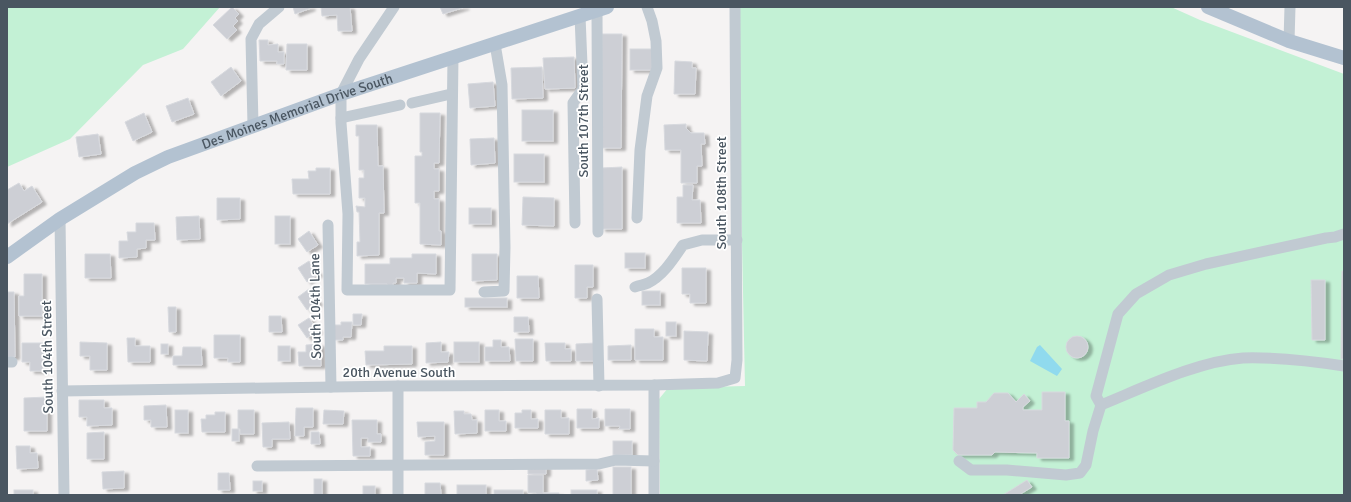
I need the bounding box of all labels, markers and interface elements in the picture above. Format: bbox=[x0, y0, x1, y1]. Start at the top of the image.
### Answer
street label: South 107th Street bbox=[575, 64, 592, 178]
street label: Des Moines Memorial Drive South bbox=[199, 70, 395, 153]
street label: South 108th Street bbox=[713, 136, 730, 250]
street label: South 104th Lane bbox=[306, 253, 325, 359]
street label: South 104th Street bbox=[38, 300, 57, 414]
street label: 20th Avenue South bbox=[343, 364, 455, 381]

